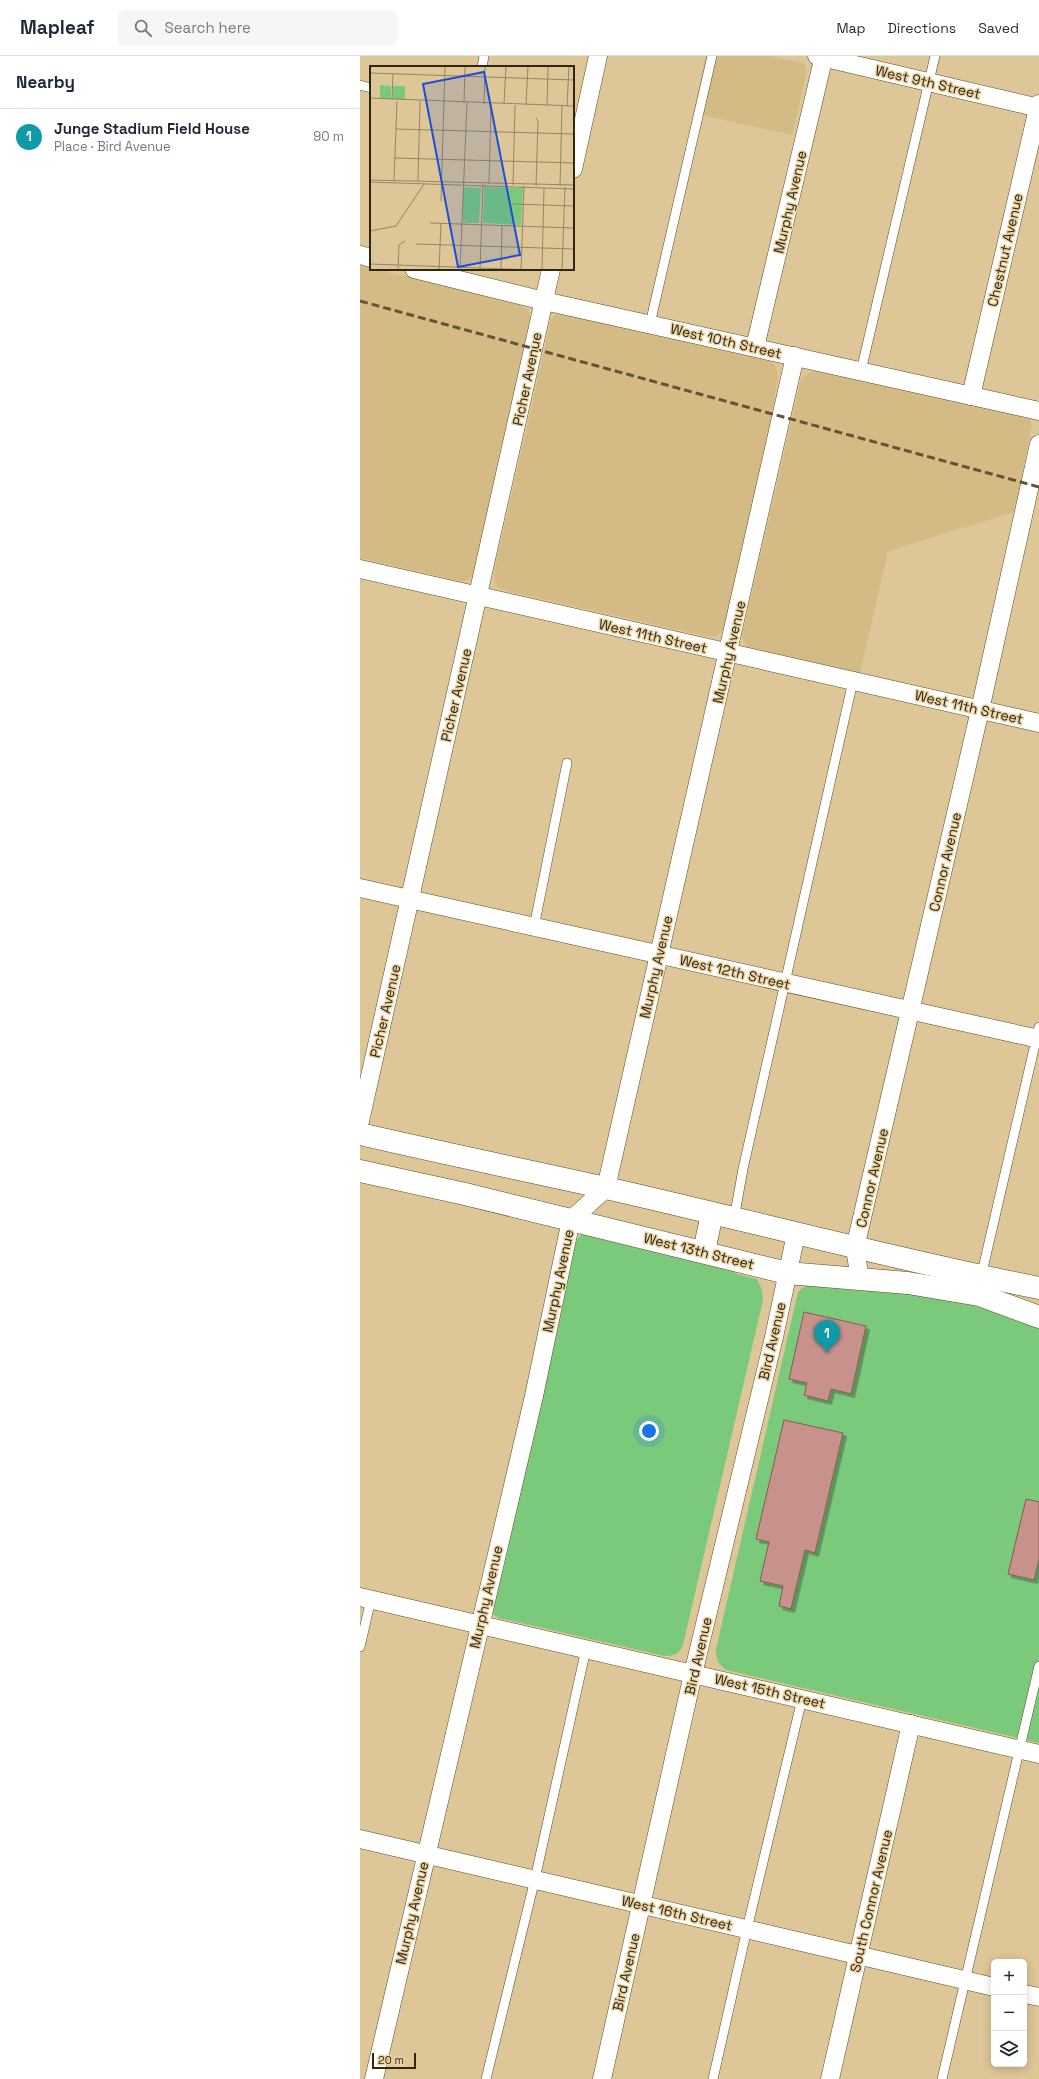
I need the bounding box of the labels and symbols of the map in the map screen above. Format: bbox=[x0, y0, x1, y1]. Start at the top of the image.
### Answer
street label: West 9th Street bbox=[874, 61, 982, 103]
inset map bbox=[370, 66, 574, 270]
street label: Murphy Avenue bbox=[769, 149, 811, 255]
street label: Chestnut Avenue bbox=[983, 192, 1027, 308]
street label: West 10th Street bbox=[669, 319, 783, 363]
street label: Picher Avenue bbox=[508, 331, 546, 427]
street label: Murphy Avenue bbox=[708, 599, 750, 705]
street label: West 11th Street bbox=[597, 615, 709, 657]
street label: Picher Avenue bbox=[437, 647, 475, 743]
street label: West 11th Street bbox=[913, 686, 1025, 728]
street label: Connor Avenue bbox=[925, 810, 965, 914]
street label: Murphy Avenue bbox=[635, 914, 677, 1020]
street label: West 12th Street bbox=[678, 950, 792, 994]
street label: Picher Avenue bbox=[366, 963, 404, 1059]
street label: Connor Avenue bbox=[852, 1126, 892, 1230]
street label: Murphy Avenue bbox=[538, 1228, 578, 1334]
street label: West 13th Street bbox=[642, 1229, 756, 1273]
street label: Bird Avenue bbox=[754, 1300, 790, 1382]
pin: 1 bbox=[814, 1320, 840, 1353]
your location bbox=[639, 1421, 659, 1441]
street label: Murphy Avenue bbox=[465, 1544, 507, 1650]
street label: Bird Avenue bbox=[680, 1615, 716, 1697]
street label: West 15th Street bbox=[713, 1669, 827, 1713]
street label: South Connor Avenue bbox=[846, 1828, 896, 1974]
street label: Murphy Avenue bbox=[391, 1860, 433, 1966]
street label: West 16th Street bbox=[620, 1891, 734, 1935]
street label: Bird Avenue bbox=[608, 1931, 644, 2013]
scale bar bbox=[372, 2051, 416, 2070]

